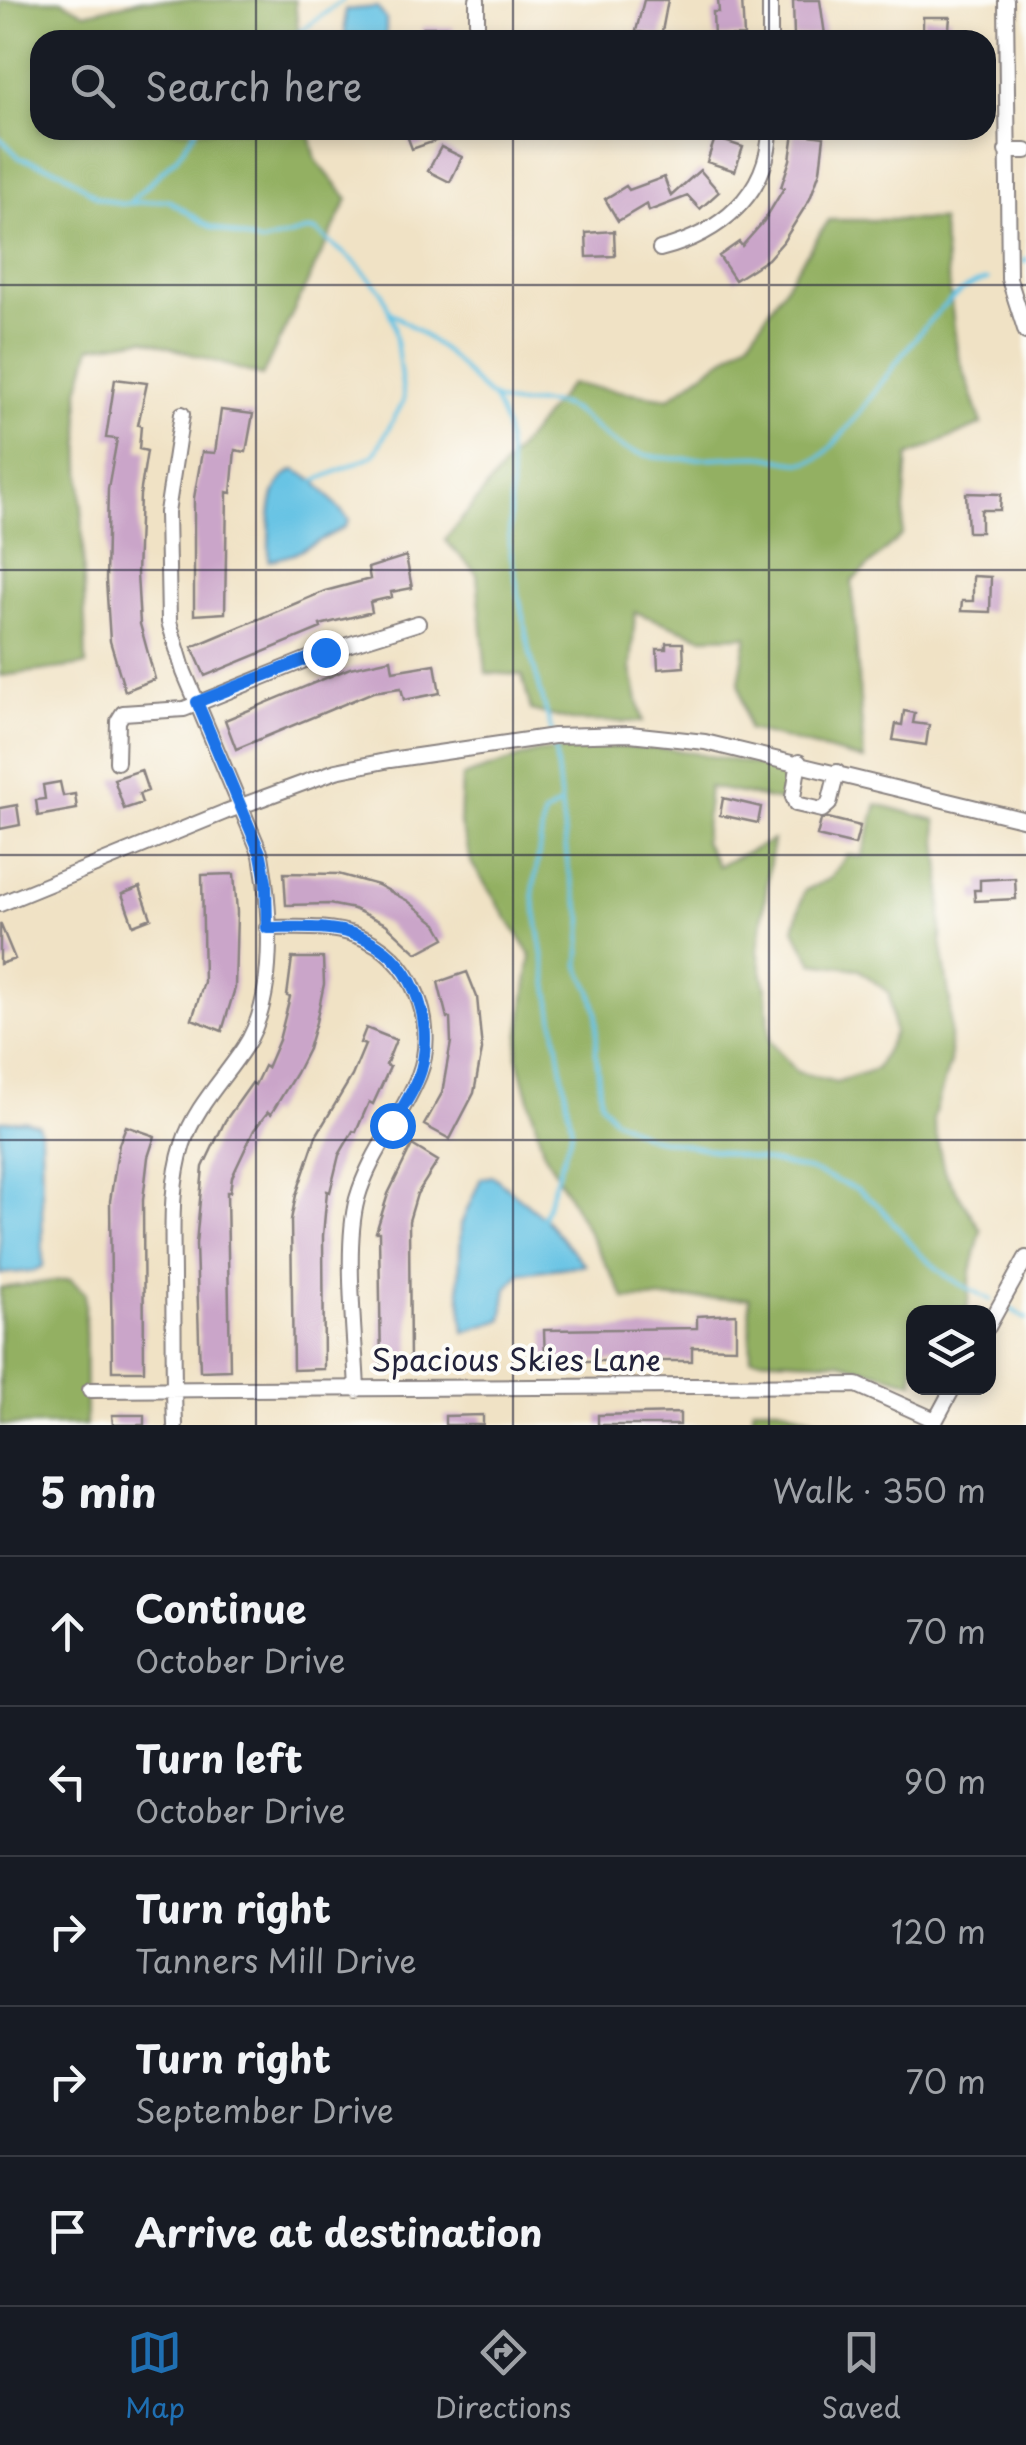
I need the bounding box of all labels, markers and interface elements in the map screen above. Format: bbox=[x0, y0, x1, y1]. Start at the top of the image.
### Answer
search box bbox=[30, 30, 996, 140]
text: Search here bbox=[145, 57, 362, 114]
icon: search bbox=[65, 58, 120, 113]
route end bbox=[303, 630, 349, 676]
route start bbox=[370, 1103, 416, 1149]
map controls bbox=[906, 1305, 996, 1395]
button: layers bbox=[906, 1305, 996, 1395]
street label: Spacious Skies Lane bbox=[371, 1336, 661, 1381]
text: 5 min bbox=[40, 1459, 157, 1522]
text: Walk · 350 m bbox=[773, 1466, 986, 1514]
text: Continue bbox=[135, 1579, 306, 1636]
icon: ahead bbox=[40, 1604, 95, 1659]
text: 70 m bbox=[906, 1607, 986, 1655]
text: October Drive bbox=[135, 1636, 345, 1684]
text: Turn left bbox=[135, 1729, 303, 1786]
icon: left bbox=[40, 1754, 95, 1809]
text: 90 m bbox=[904, 1757, 986, 1805]
text: October Drive bbox=[135, 1786, 345, 1834]
text: Turn right bbox=[135, 1879, 331, 1936]
icon: right bbox=[40, 1904, 95, 1959]
text: 120 m bbox=[891, 1907, 986, 1955]
text: Tanners Mill Drive bbox=[135, 1936, 417, 1984]
text: Turn right bbox=[135, 2029, 331, 2086]
icon: right bbox=[40, 2054, 95, 2109]
text: 70 m bbox=[906, 2057, 986, 2105]
text: September Drive bbox=[135, 2086, 394, 2134]
text: Arrive at destination bbox=[135, 2203, 543, 2260]
icon: arrive bbox=[40, 2204, 95, 2259]
tab: Map bbox=[125, 2325, 185, 2428]
tab: Directions bbox=[435, 2325, 571, 2428]
tab: Saved bbox=[821, 2325, 901, 2428]

